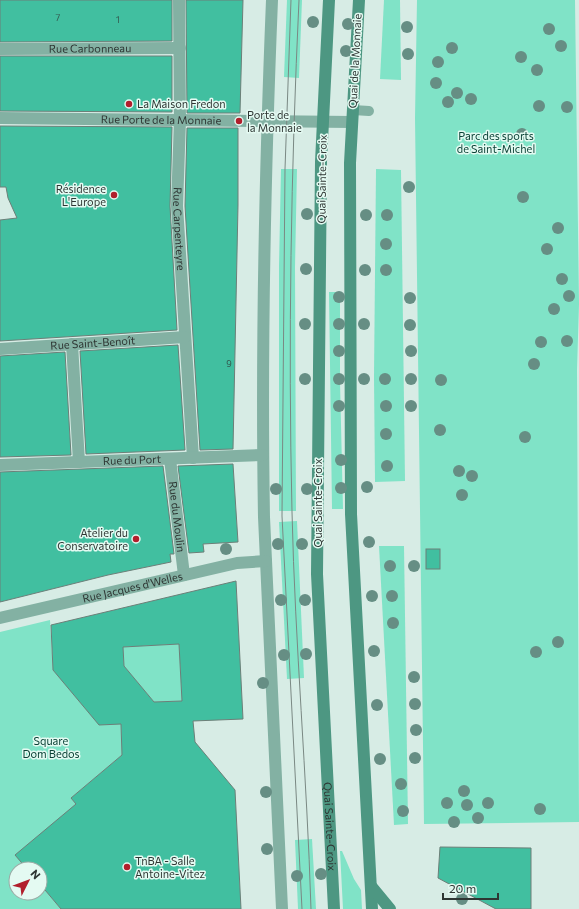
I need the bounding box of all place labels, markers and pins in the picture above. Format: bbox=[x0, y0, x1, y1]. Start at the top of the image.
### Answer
place label: La Maison Fredon bbox=[137, 97, 226, 110]
marker: La Maison Fredon bbox=[124, 99, 134, 109]
place label: Porte de la Monnaie bbox=[247, 108, 302, 134]
marker: Porte de la Monnaie bbox=[234, 116, 244, 126]
place label: Résidence L'Europe bbox=[56, 182, 106, 208]
marker: Résidence L'Europe bbox=[109, 190, 119, 200]
place label: Atelier du Conservatoire bbox=[57, 526, 128, 552]
marker: Atelier du Conservatoire bbox=[131, 534, 141, 544]
place label: TnBA - Salle Antoine-Vitez bbox=[135, 854, 206, 880]
marker: TnBA - Salle Antoine-Vitez bbox=[122, 862, 132, 872]

